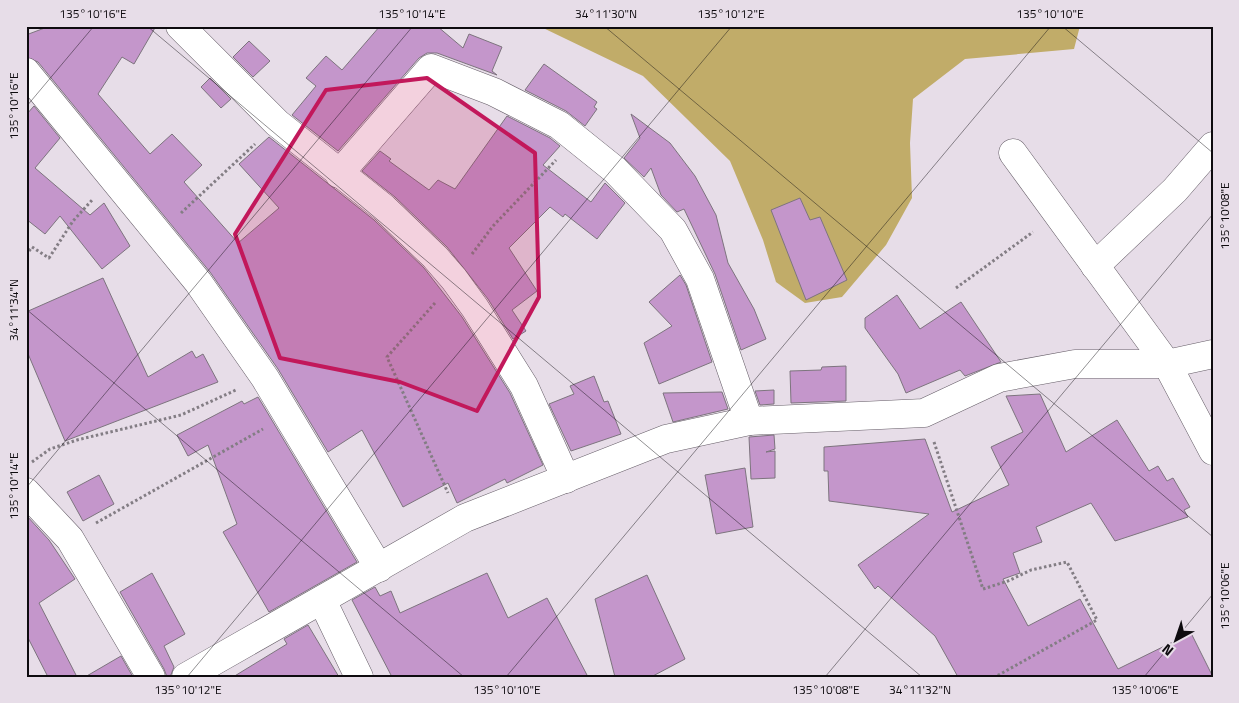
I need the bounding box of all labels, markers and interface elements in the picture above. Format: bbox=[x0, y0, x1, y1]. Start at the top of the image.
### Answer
text: 135°10'16"E bbox=[59, 4, 127, 23]
text: 135°10'14"E bbox=[378, 4, 446, 23]
text: 34°11'30"N bbox=[575, 4, 637, 23]
text: 135°10'12"E bbox=[697, 4, 765, 23]
text: 135°10'10"E bbox=[1016, 4, 1084, 23]
text: 135°10'16"E bbox=[4, 72, 23, 140]
text: 135°10'08"E bbox=[1215, 182, 1234, 250]
text: 34°11'34"N bbox=[4, 279, 23, 341]
text: 135°10'14"E bbox=[4, 452, 23, 520]
text: 135°10'06"E bbox=[1215, 562, 1234, 630]
north arrow bbox=[1152, 616, 1202, 666]
text: N bbox=[1157, 639, 1178, 662]
text: 135°10'12"E bbox=[154, 680, 222, 699]
text: 135°10'10"E bbox=[473, 680, 541, 699]
text: 135°10'08"E bbox=[792, 680, 860, 699]
text: 34°11'32"N bbox=[889, 680, 951, 699]
text: 135°10'06"E bbox=[1111, 680, 1179, 699]

